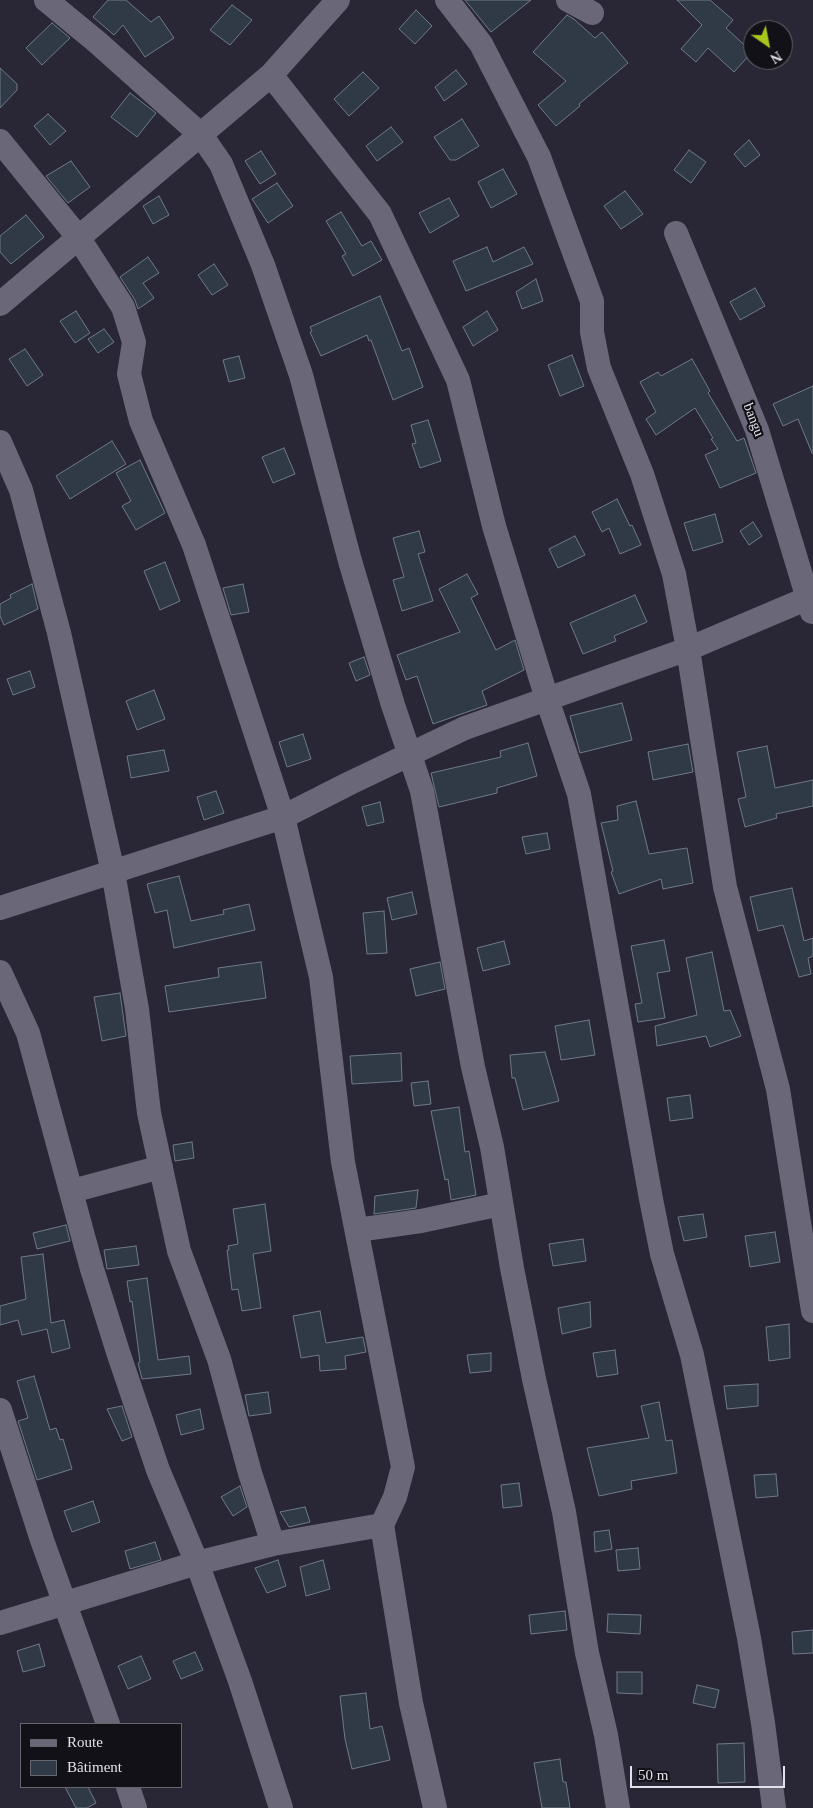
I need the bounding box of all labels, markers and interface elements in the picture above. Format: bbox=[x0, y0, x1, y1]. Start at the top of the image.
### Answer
north arrow bbox=[743, 20, 793, 70]
text: N bbox=[768, 48, 784, 66]
street label: bangu bbox=[739, 401, 767, 439]
legend bbox=[20, 1723, 182, 1788]
text: Route bbox=[67, 1734, 103, 1750]
scale bar bbox=[633, 1756, 788, 1788]
text: Bâtiment bbox=[67, 1759, 122, 1775]
text: 50 m bbox=[638, 1767, 668, 1783]

